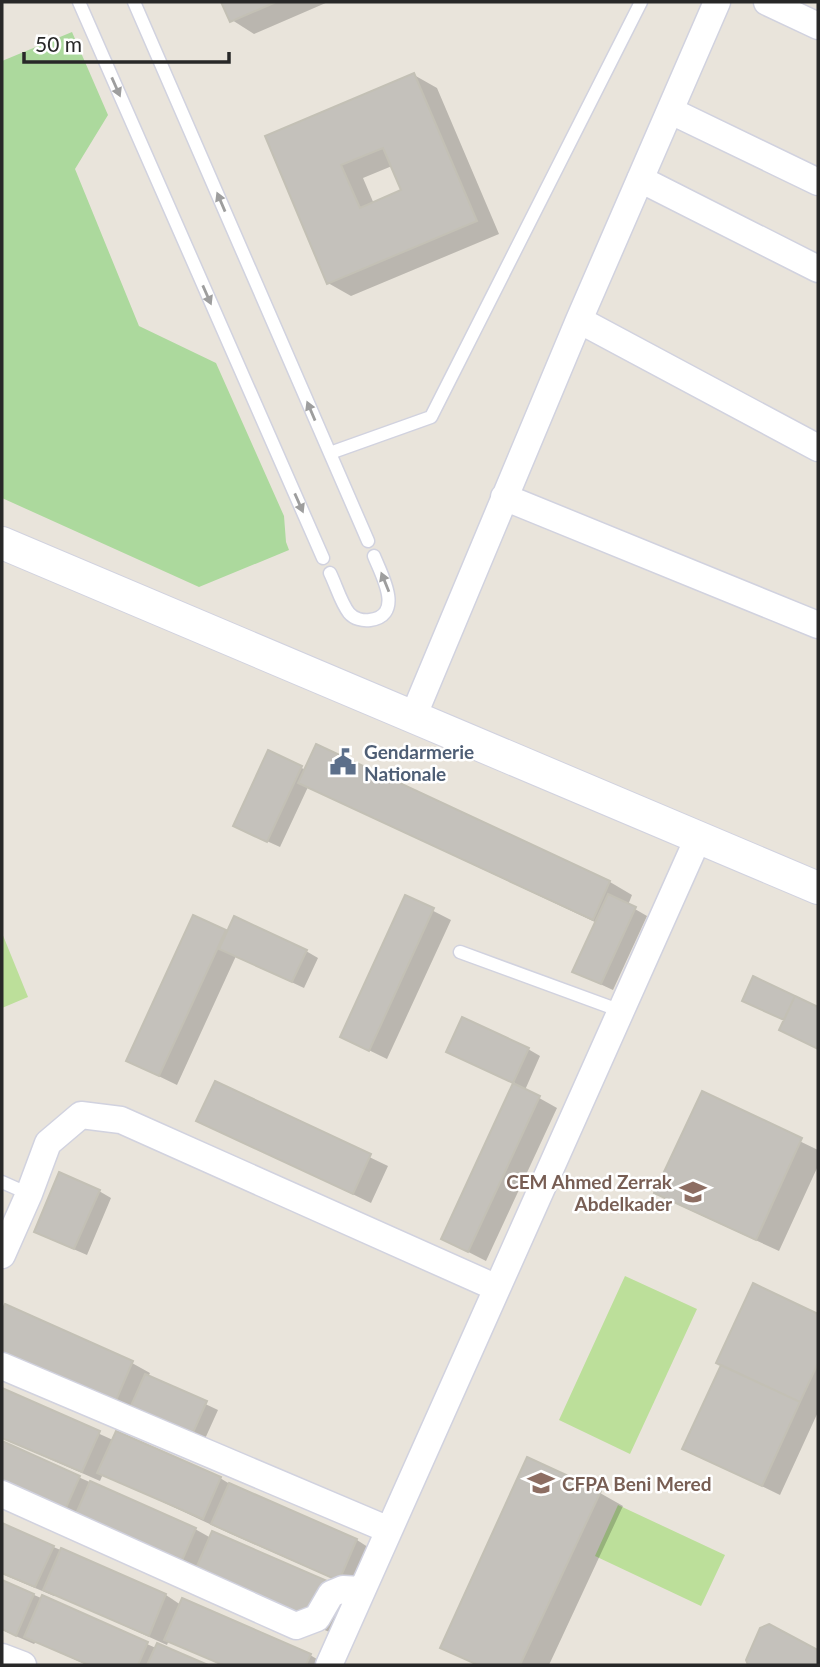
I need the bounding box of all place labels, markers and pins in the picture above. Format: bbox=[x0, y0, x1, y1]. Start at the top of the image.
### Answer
place label: Gendarmerie Nationale bbox=[364, 740, 474, 785]
public building icon: Gendarmerie Nationale bbox=[328, 747, 358, 777]
place label: CEM Ahmed Zerrak Abdelkader bbox=[506, 1170, 673, 1215]
school or university icon: CEM Ahmed Zerrak Abdelkader bbox=[678, 1177, 708, 1207]
school or university icon: CFPA Beni Mered bbox=[526, 1468, 556, 1498]
place label: CFPA Beni Mered bbox=[562, 1472, 712, 1495]

